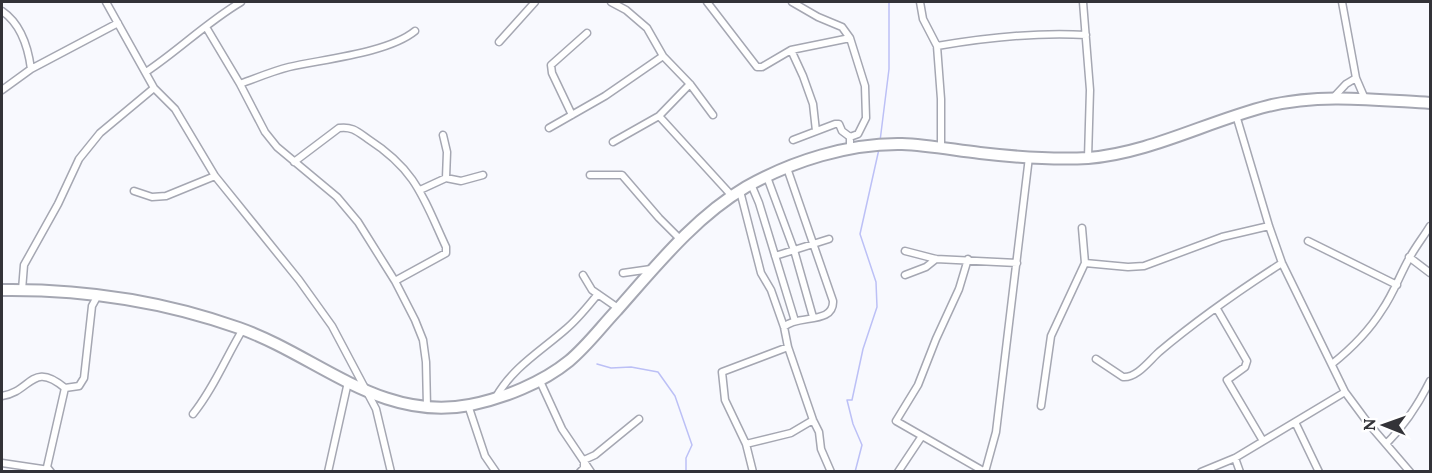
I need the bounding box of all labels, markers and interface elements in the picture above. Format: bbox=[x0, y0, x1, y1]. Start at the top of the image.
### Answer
north arrow bbox=[1354, 395, 1414, 455]
text: N bbox=[1359, 418, 1379, 431]

